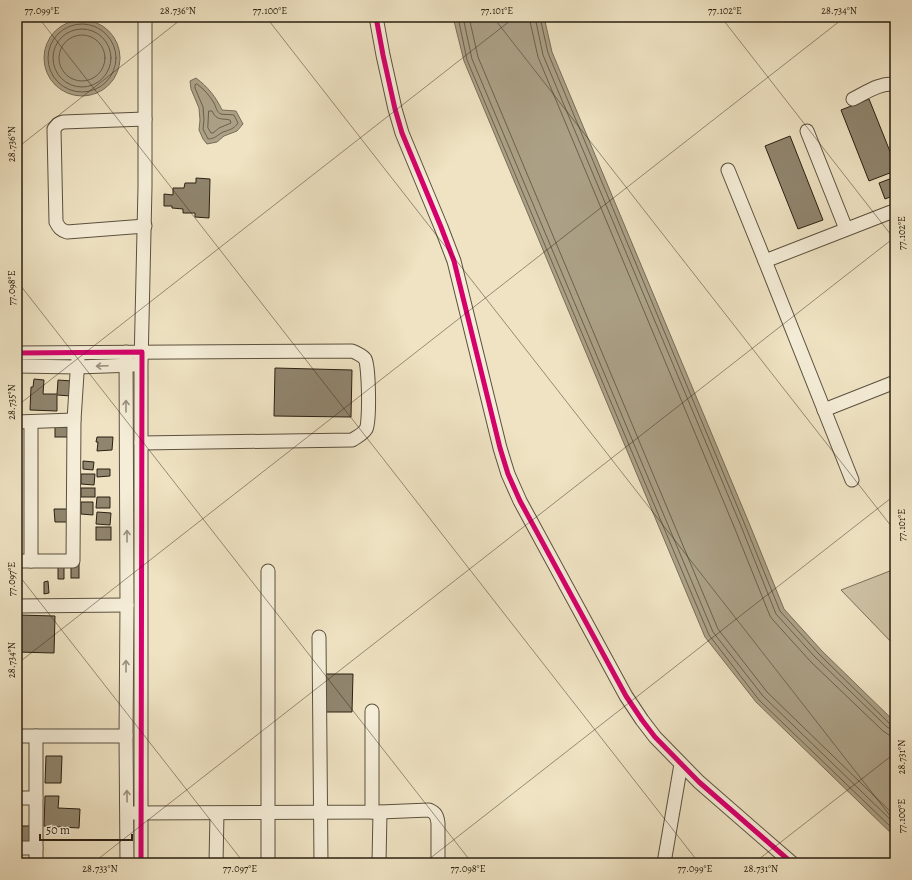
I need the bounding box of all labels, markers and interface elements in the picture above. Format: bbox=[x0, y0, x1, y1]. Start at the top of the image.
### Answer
text: 77.099°E bbox=[25, 4, 59, 17]
text: 28.736°N bbox=[160, 4, 196, 17]
text: 77.100°E bbox=[253, 4, 287, 17]
text: 77.101°E bbox=[481, 4, 513, 17]
text: 77.102°E bbox=[708, 4, 742, 17]
text: 28.734°N bbox=[821, 4, 857, 17]
text: 28.736°N bbox=[5, 126, 18, 162]
text: 77.102°E bbox=[895, 216, 908, 250]
text: 77.098°E bbox=[5, 270, 18, 306]
one-way arrow bbox=[96, 362, 109, 370]
text: 28.735°N bbox=[5, 384, 18, 420]
one-way arrow bbox=[122, 400, 130, 413]
text: 77.101°E bbox=[895, 509, 908, 541]
one-way arrow bbox=[123, 530, 130, 543]
text: 77.097°E bbox=[5, 562, 18, 596]
text: 28.734°N bbox=[5, 642, 18, 678]
one-way arrow bbox=[123, 660, 130, 673]
text: 28.731°N bbox=[895, 740, 908, 774]
one-way arrow bbox=[123, 790, 131, 803]
text: 77.100°E bbox=[895, 799, 908, 833]
scale bar bbox=[40, 816, 132, 842]
text: 50 m bbox=[46, 822, 70, 838]
text: 28.733°N bbox=[82, 862, 118, 875]
text: 77.097°E bbox=[223, 862, 257, 875]
text: 77.098°E bbox=[450, 862, 486, 875]
text: 77.099°E bbox=[678, 862, 712, 875]
text: 28.731°N bbox=[744, 862, 778, 875]

